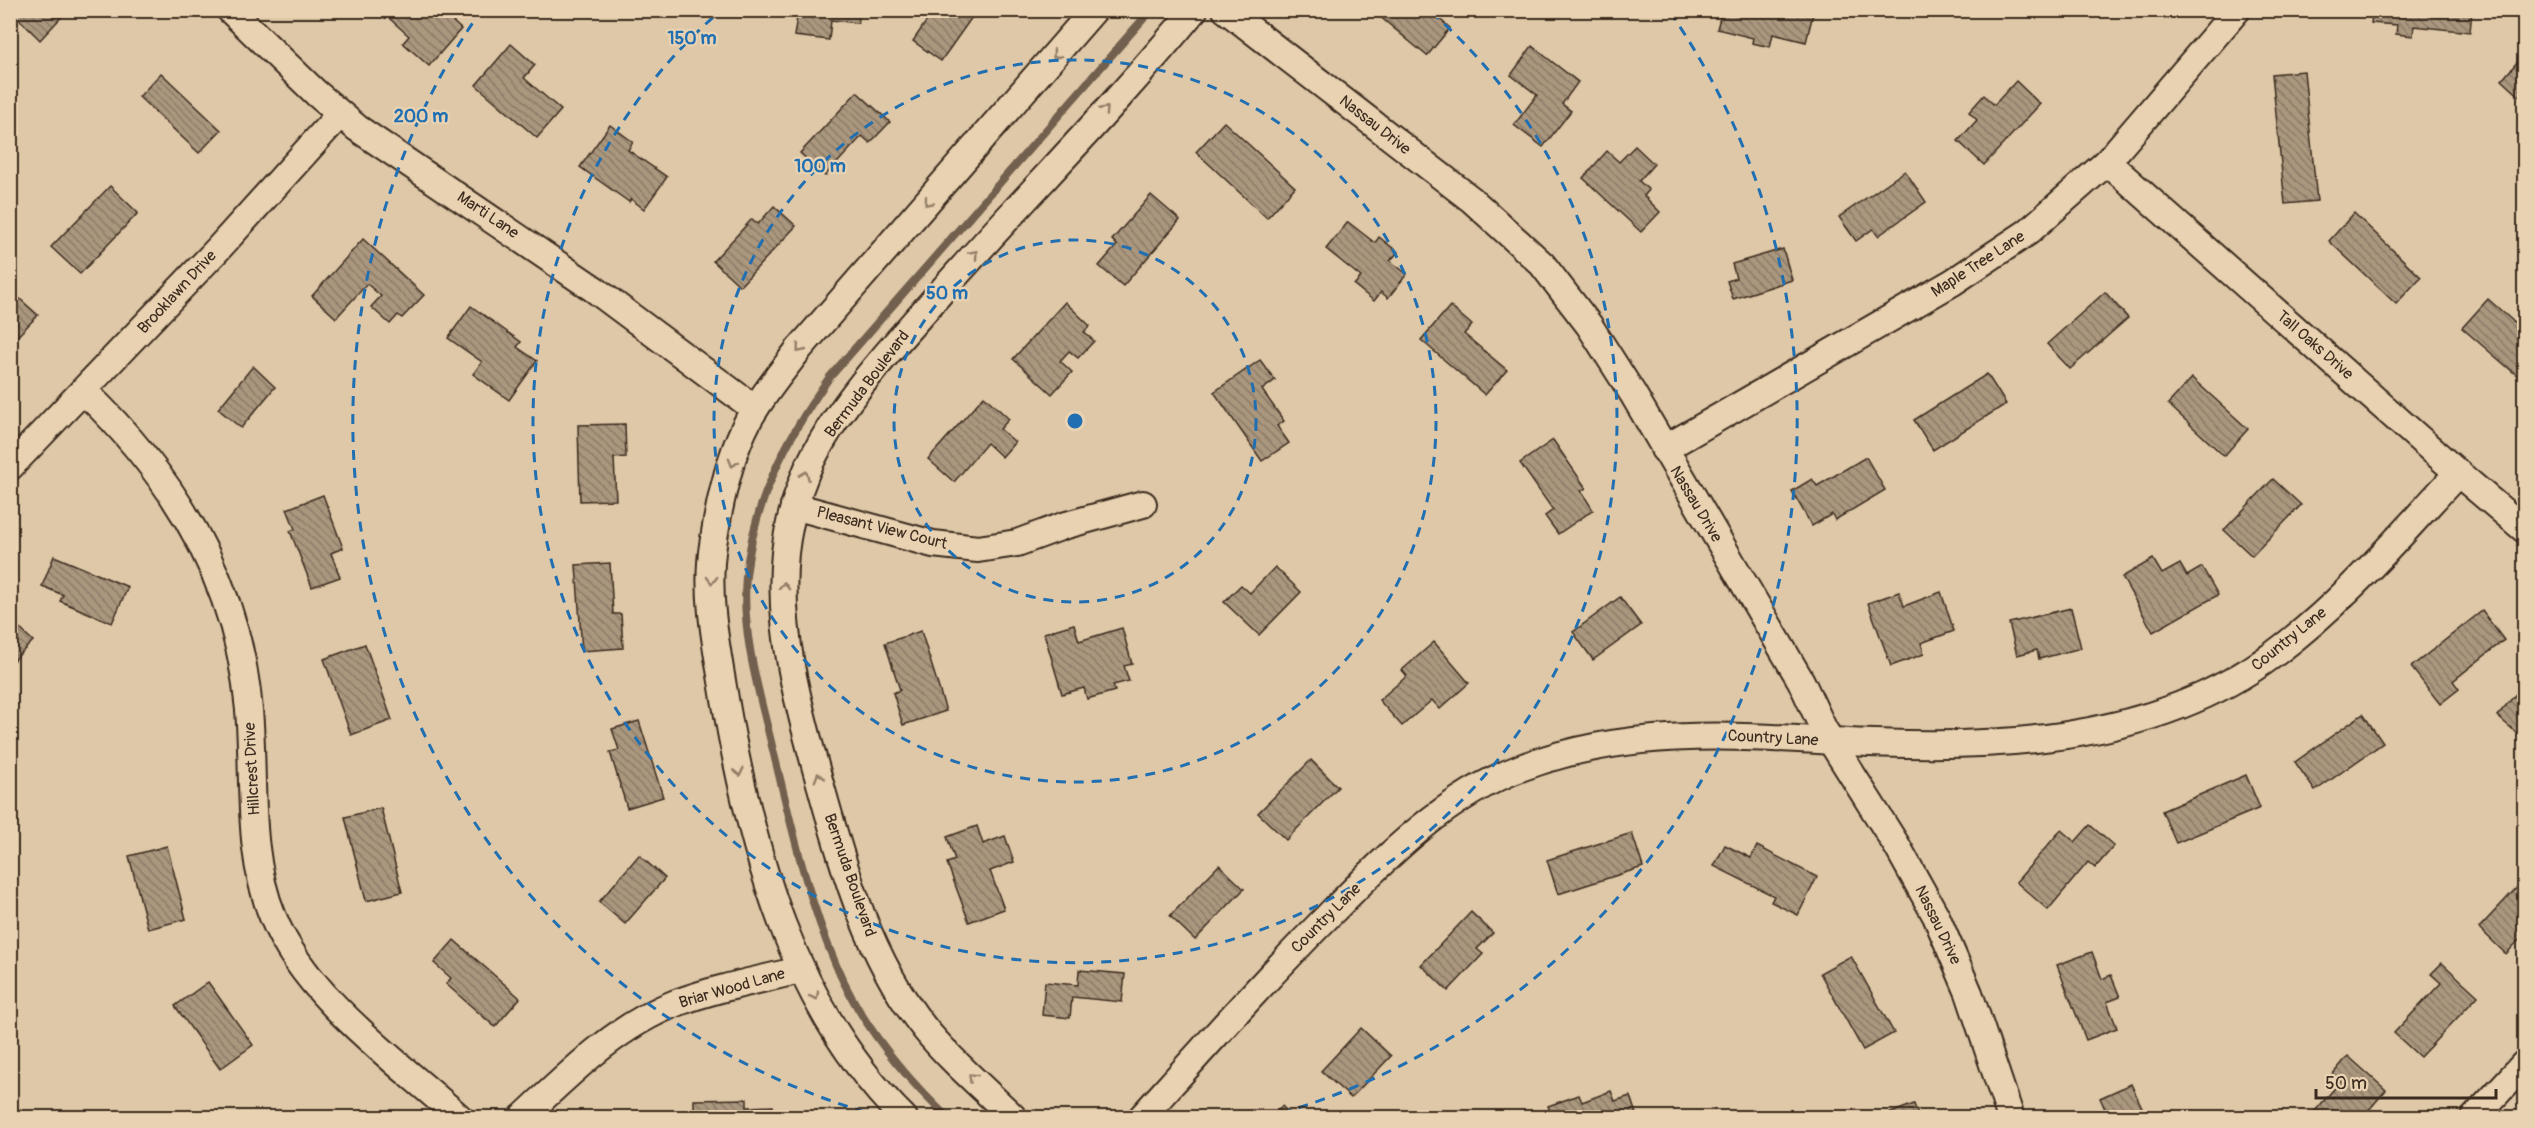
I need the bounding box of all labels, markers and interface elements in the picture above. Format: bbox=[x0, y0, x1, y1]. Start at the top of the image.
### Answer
text: 150 m bbox=[668, 27, 717, 50]
one-way arrow bbox=[1052, 48, 1063, 59]
street label: Nassau Drive bbox=[1335, 91, 1415, 159]
text: 200 m bbox=[394, 105, 448, 128]
one-way arrow bbox=[1098, 106, 1109, 117]
text: 100 m bbox=[794, 155, 846, 178]
street label: Marti Lane bbox=[453, 187, 523, 243]
one-way arrow bbox=[924, 195, 935, 205]
street label: Maple Tree Lane bbox=[1927, 226, 2029, 302]
street label: Brooklawn Drive bbox=[133, 246, 221, 338]
one-way arrow bbox=[967, 251, 978, 261]
text: 50 m bbox=[926, 282, 968, 305]
street label: Tall Oaks Drive bbox=[2272, 306, 2358, 384]
street label: Bermuda Boulevard bbox=[820, 326, 914, 442]
one-way arrow bbox=[796, 342, 807, 353]
centre of rings bbox=[1065, 411, 1085, 431]
one-way arrow bbox=[728, 457, 740, 468]
street label: Nassau Drive bbox=[1665, 462, 1727, 546]
one-way arrow bbox=[798, 471, 811, 481]
street label: Pleasant View Court bbox=[814, 502, 950, 554]
one-way arrow bbox=[706, 575, 718, 584]
one-way arrow bbox=[777, 582, 790, 591]
street label: Country Lane bbox=[2247, 603, 2331, 675]
street label: Hillcrest Drive bbox=[240, 722, 264, 816]
street label: Country Lane bbox=[1727, 726, 1819, 750]
one-way arrow bbox=[732, 767, 745, 777]
one-way arrow bbox=[813, 773, 826, 783]
street label: Bermuda Boulevard bbox=[820, 811, 880, 939]
street label: Country Lane bbox=[1287, 879, 1365, 957]
street label: Nassau Drive bbox=[1910, 882, 1966, 968]
street label: Briar Wood Lane bbox=[677, 963, 787, 1013]
one-way arrow bbox=[807, 990, 819, 1000]
scale bar bbox=[2316, 1062, 2496, 1100]
text: 50 m bbox=[2325, 1072, 2367, 1095]
one-way arrow bbox=[968, 1073, 978, 1084]

